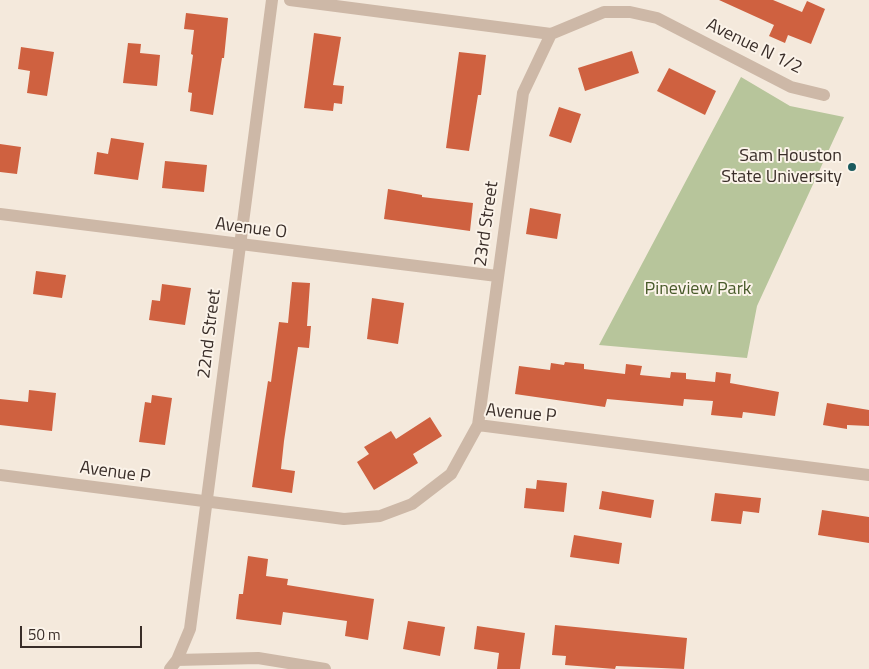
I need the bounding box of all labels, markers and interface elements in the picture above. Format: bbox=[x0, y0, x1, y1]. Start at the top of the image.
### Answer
street label: Avenue N 1/2 bbox=[703, 15, 805, 79]
place label: Sam Houston State University bbox=[721, 146, 842, 188]
marker: Sam Houston State University bbox=[846, 161, 858, 173]
street label: 23rd Street bbox=[470, 180, 504, 268]
street label: Avenue O bbox=[214, 214, 288, 244]
park label: Pineview Park bbox=[645, 279, 751, 301]
street label: 22nd Street bbox=[194, 288, 226, 380]
street label: Avenue P bbox=[485, 400, 557, 428]
street label: Avenue P bbox=[78, 457, 152, 489]
scale bar bbox=[22, 616, 145, 648]
text: 50 m bbox=[28, 623, 61, 646]

